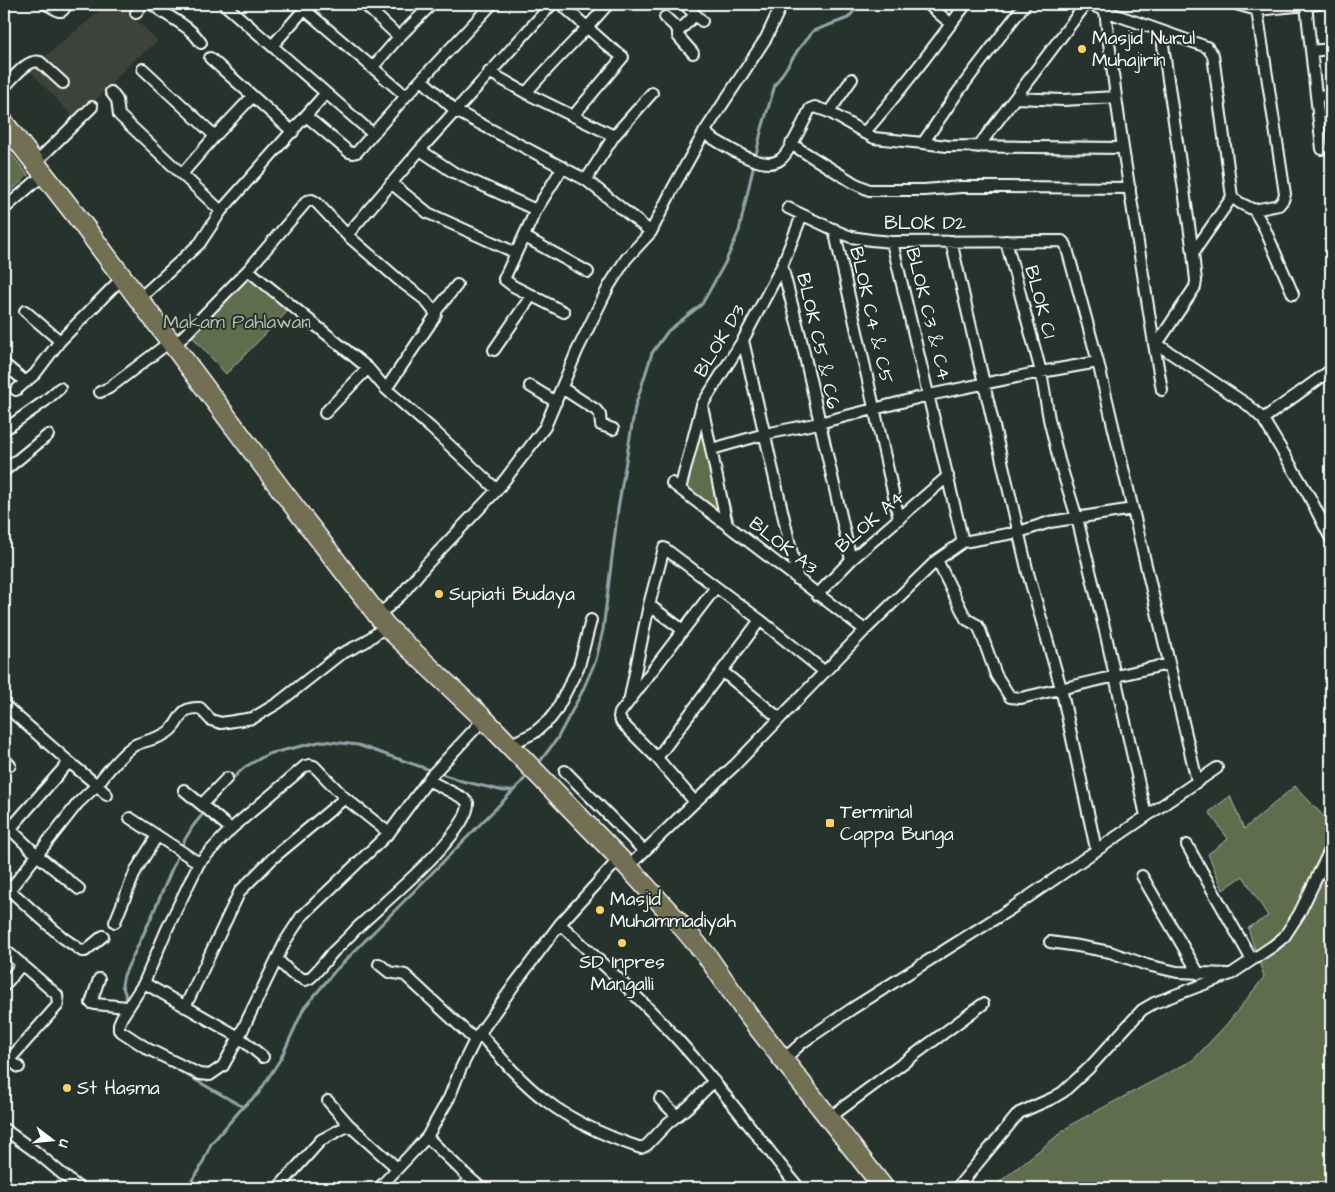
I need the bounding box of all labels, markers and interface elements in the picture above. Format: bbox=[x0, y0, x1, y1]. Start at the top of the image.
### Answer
place label: Masjid Nurul Muhajirin bbox=[1092, 25, 1195, 74]
marker: Masjid Nurul Muhajirin bbox=[1076, 43, 1088, 55]
street label: BLOK D2 bbox=[884, 210, 966, 237]
street label: BLOK C4 & C5 bbox=[842, 244, 900, 387]
street label: BLOK C3 & C4 bbox=[898, 245, 958, 383]
street label: BLOK C1 bbox=[1017, 263, 1063, 342]
street label: BLOK C5 & C6 bbox=[789, 270, 847, 412]
street label: BLOK D3 bbox=[688, 299, 752, 382]
park label: Makam Pahlawan bbox=[163, 309, 311, 336]
street label: BLOK A4 bbox=[830, 484, 910, 560]
street label: BLOK A3 bbox=[743, 511, 823, 582]
place label: Supiati Budaya bbox=[449, 581, 575, 609]
marker: Supiati Budaya bbox=[433, 588, 445, 600]
place label: Terminal Cappa Bunga bbox=[840, 799, 954, 849]
marker: Terminal Cappa Bunga bbox=[824, 817, 836, 829]
place label: Masjid Muhammadiyah bbox=[610, 886, 736, 936]
marker: Masjid Muhammadiyah bbox=[594, 904, 606, 916]
marker: SD Inpres Mangalli bbox=[616, 937, 628, 949]
place label: SD Inpres Mangalli bbox=[579, 949, 665, 999]
place label: St Hasma bbox=[77, 1075, 160, 1102]
marker: St Hasma bbox=[61, 1082, 73, 1094]
north arrow bbox=[28, 1114, 78, 1164]
text: U bbox=[53, 1137, 74, 1150]

